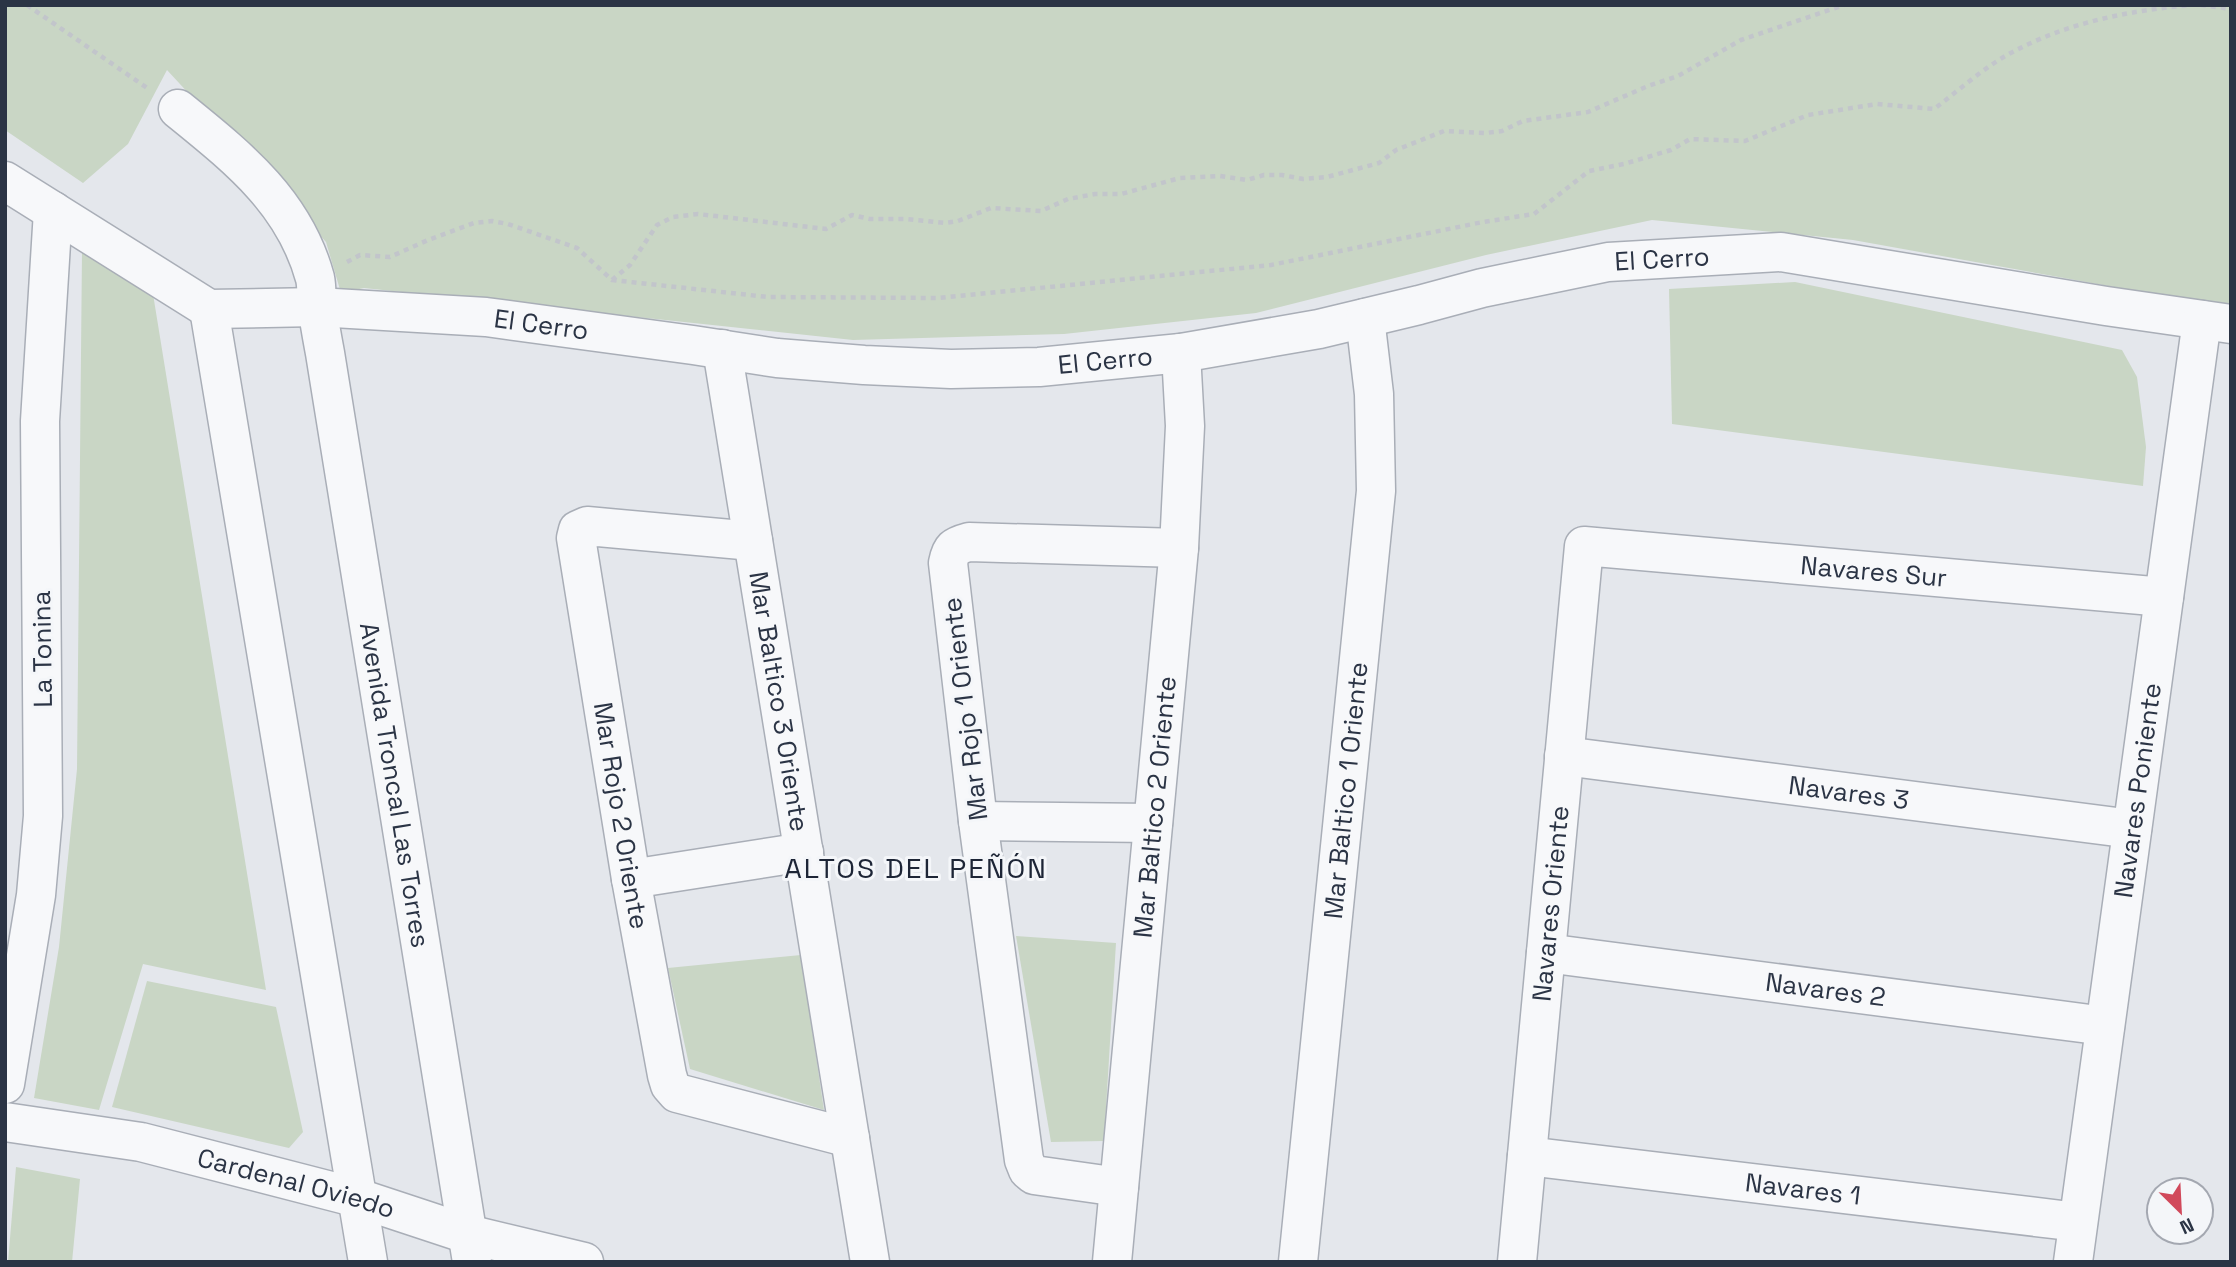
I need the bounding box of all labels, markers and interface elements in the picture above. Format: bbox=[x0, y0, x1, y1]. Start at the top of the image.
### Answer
street label: El Cerro bbox=[1614, 239, 1710, 279]
street label: El Cerro bbox=[492, 301, 591, 348]
street label: El Cerro bbox=[1056, 339, 1154, 382]
street label: Navares Sur bbox=[1799, 548, 1948, 595]
street label: Mar Baltico 3 Oriente bbox=[741, 569, 817, 834]
street label: La Tonina bbox=[24, 590, 60, 708]
street label: Mar Rojo 1 Oriente bbox=[934, 595, 996, 823]
street label: Avenida Troncal Las Torres bbox=[352, 620, 438, 950]
street label: Mar Baltico 1 Oriente bbox=[1316, 660, 1376, 921]
street label: Mar Baltico 2 Oriente bbox=[1125, 674, 1184, 940]
street label: Navares Poniente bbox=[2106, 681, 2169, 900]
street label: Mar Rojo 2 Oriente bbox=[586, 700, 657, 932]
street label: Navares 3 bbox=[1787, 768, 1911, 817]
street label: Navares Oriente bbox=[1524, 804, 1577, 1003]
district label: ALTOS DEL PEÑÓN bbox=[784, 850, 1048, 886]
street label: Navares 2 bbox=[1763, 965, 1888, 1014]
street label: Cardenal Oviedo bbox=[194, 1140, 399, 1226]
street label: Navares 1 bbox=[1743, 1165, 1863, 1213]
north arrow bbox=[2145, 1176, 2215, 1246]
text: N bbox=[2176, 1212, 2198, 1240]

